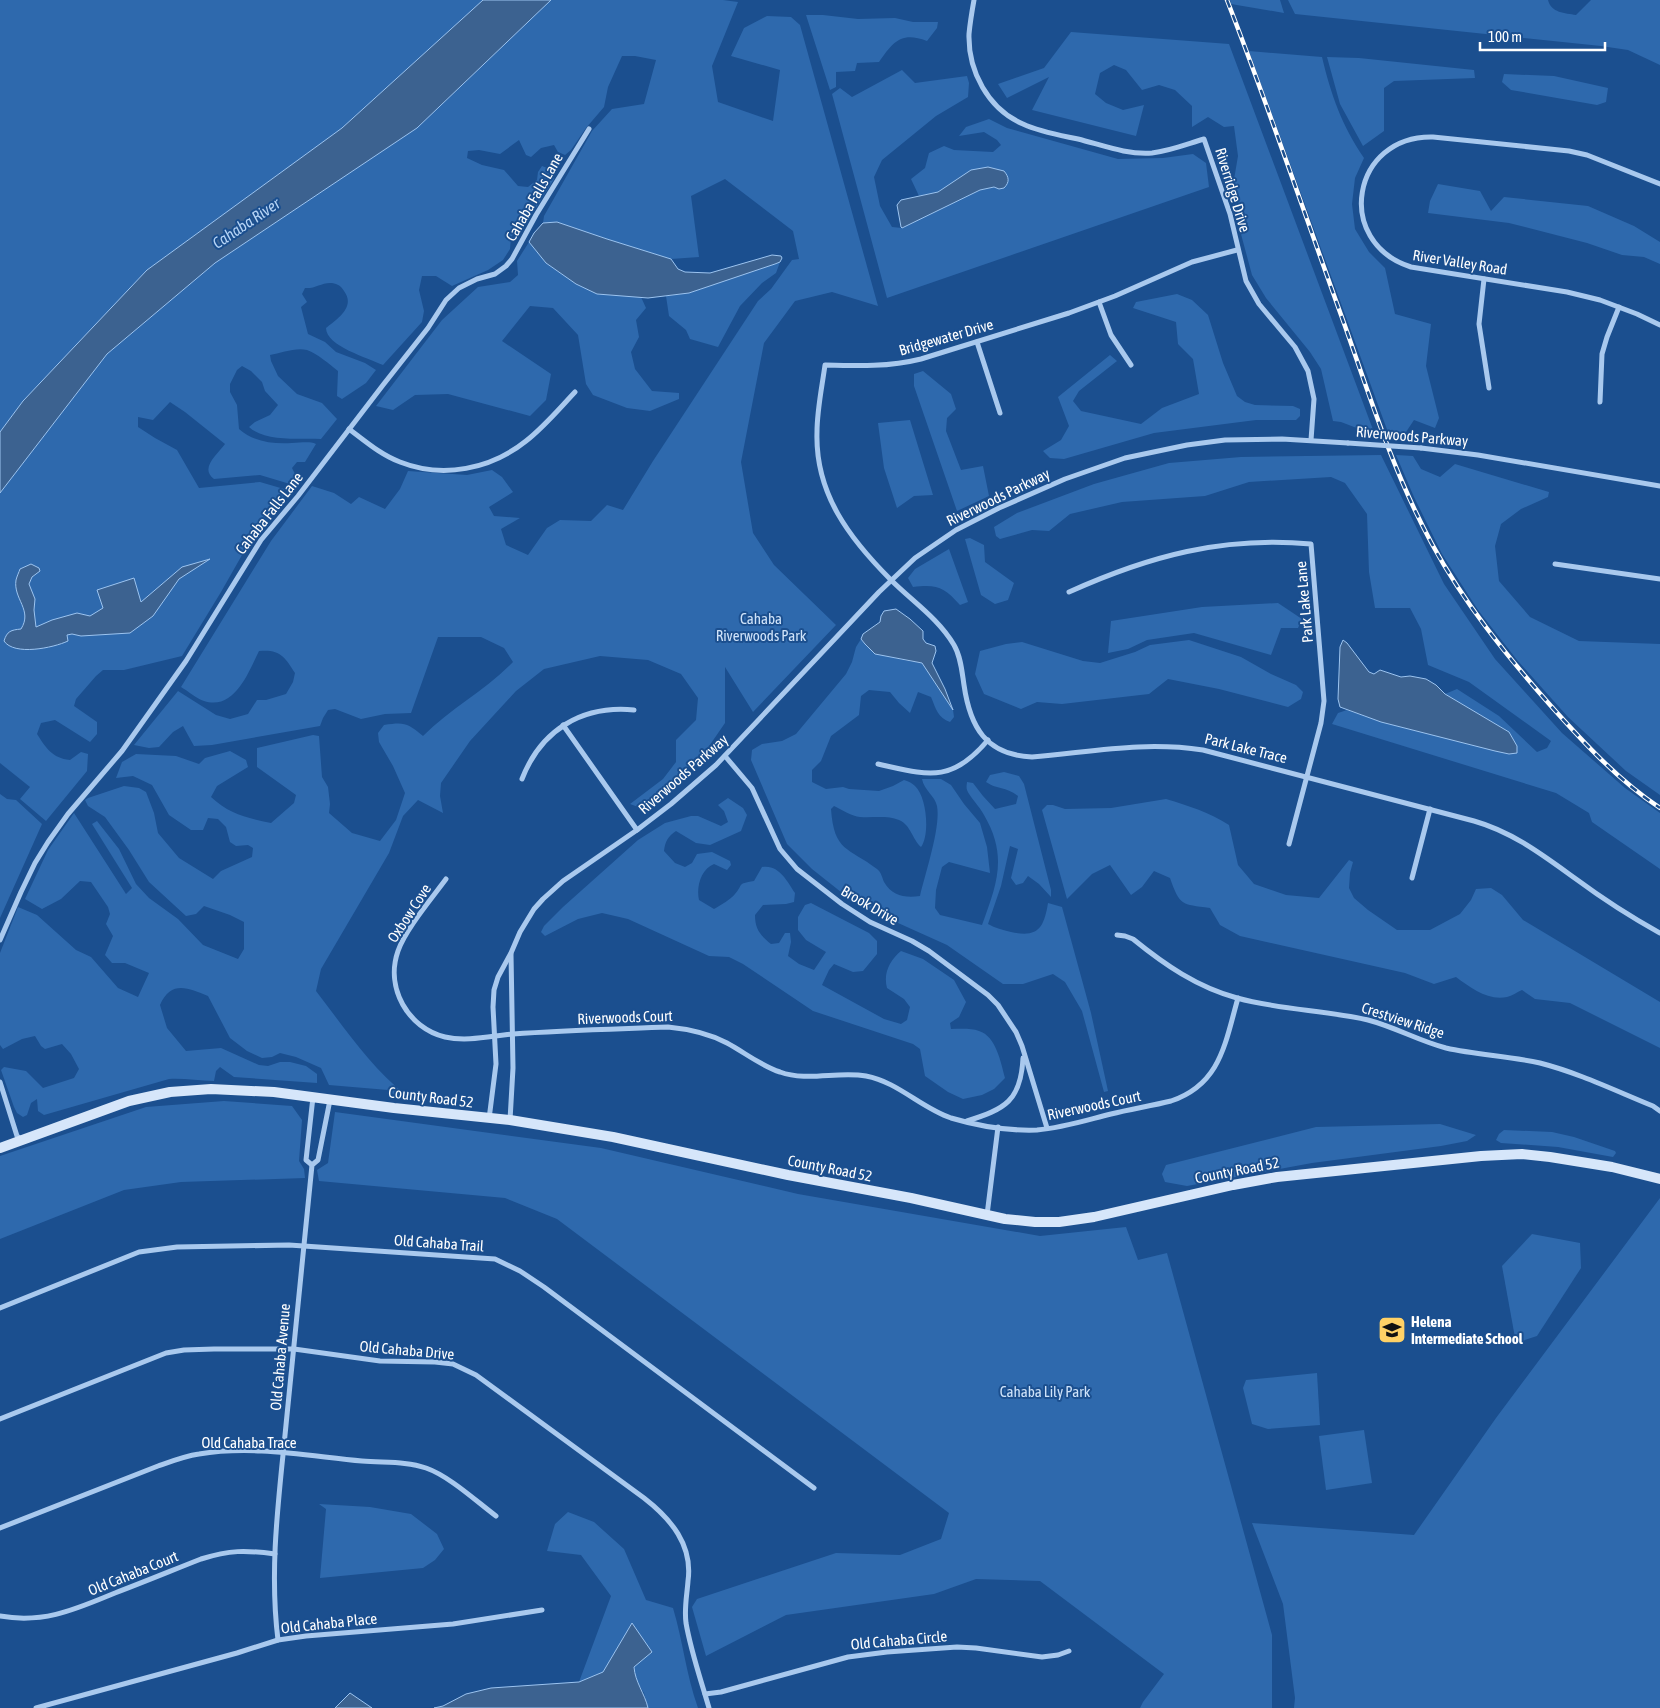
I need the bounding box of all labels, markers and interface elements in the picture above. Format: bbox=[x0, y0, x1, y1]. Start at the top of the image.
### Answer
scale bar bbox=[1480, 20, 1605, 52]
text: 100 m bbox=[1488, 28, 1522, 45]
street label: Riverridge Drive bbox=[1212, 146, 1254, 234]
street label: Cahaba Falls Lane bbox=[502, 150, 566, 244]
water label: Cahaba River bbox=[209, 193, 284, 252]
street label: River Valley Road bbox=[1412, 246, 1508, 278]
street label: Bridgewater Drive bbox=[897, 315, 995, 359]
street label: Riverwoods Parkway bbox=[1355, 423, 1469, 449]
street label: Riverwoods Parkway bbox=[944, 465, 1052, 529]
street label: Cahaba Falls Lane bbox=[232, 469, 306, 557]
street label: Park Lake Lane bbox=[1292, 560, 1316, 644]
park label: Cahaba Riverwoods Park bbox=[716, 610, 807, 644]
street label: Park Lake Trace bbox=[1203, 730, 1289, 766]
street label: Riverwoods Parkway bbox=[635, 731, 731, 817]
street label: Oxbow Cove bbox=[384, 880, 434, 945]
street label: Brook Drive bbox=[838, 882, 902, 928]
street label: Crestview Ridge bbox=[1360, 999, 1447, 1041]
street label: Riverwoods Court bbox=[577, 1007, 673, 1027]
street label: County Road 52 bbox=[387, 1083, 475, 1111]
street label: Riverwoods Court bbox=[1046, 1087, 1142, 1123]
street label: County Road 52 bbox=[786, 1151, 874, 1185]
street label: County Road 52 bbox=[1193, 1153, 1281, 1187]
street label: Old Cahaba Trail bbox=[393, 1231, 485, 1255]
street label: Old Cahaba Avenue bbox=[267, 1303, 293, 1411]
place label: Helena Intermediate School bbox=[1411, 1313, 1524, 1347]
school or university icon: Helena Intermediate School bbox=[1377, 1315, 1407, 1345]
street label: Old Cahaba Drive bbox=[359, 1337, 455, 1363]
park label: Cahaba Lily Park bbox=[1000, 1383, 1091, 1400]
street label: Old Cahaba Trace bbox=[201, 1434, 297, 1451]
street label: Old Cahaba Court bbox=[86, 1547, 180, 1599]
street label: Old Cahaba Place bbox=[280, 1609, 378, 1636]
street label: Old Cahaba Circle bbox=[850, 1627, 948, 1653]

